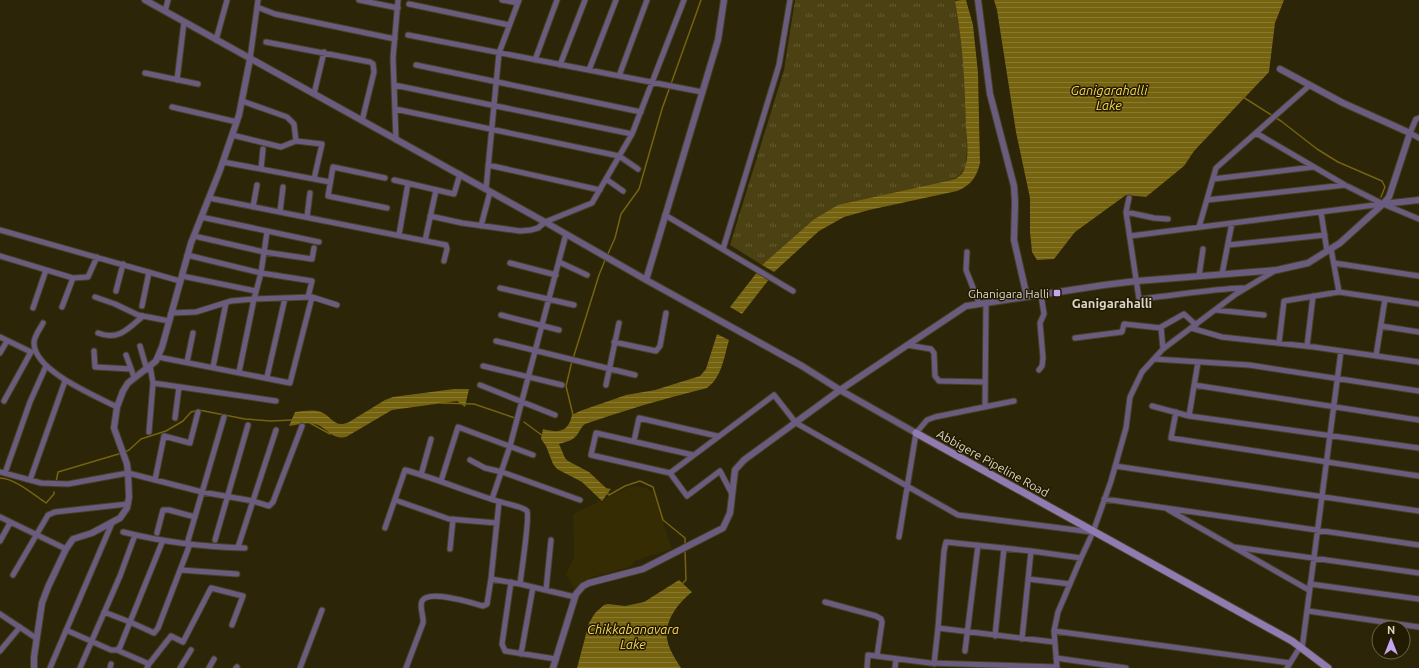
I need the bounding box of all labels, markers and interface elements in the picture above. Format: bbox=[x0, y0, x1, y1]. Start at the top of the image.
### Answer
water label: Ganigarahalli Lake bbox=[1071, 83, 1148, 112]
place label: Ghanigara Halli bbox=[968, 287, 1049, 300]
marker: Ghanigara Halli bbox=[1052, 288, 1062, 298]
district label: Ganigarahalli bbox=[1072, 296, 1152, 310]
street label: Abbigere Pipeline Road bbox=[935, 427, 1051, 499]
north arrow bbox=[1371, 620, 1411, 660]
water label: Chikkabanavara Lake bbox=[587, 622, 679, 651]
text: N bbox=[1387, 624, 1395, 636]

